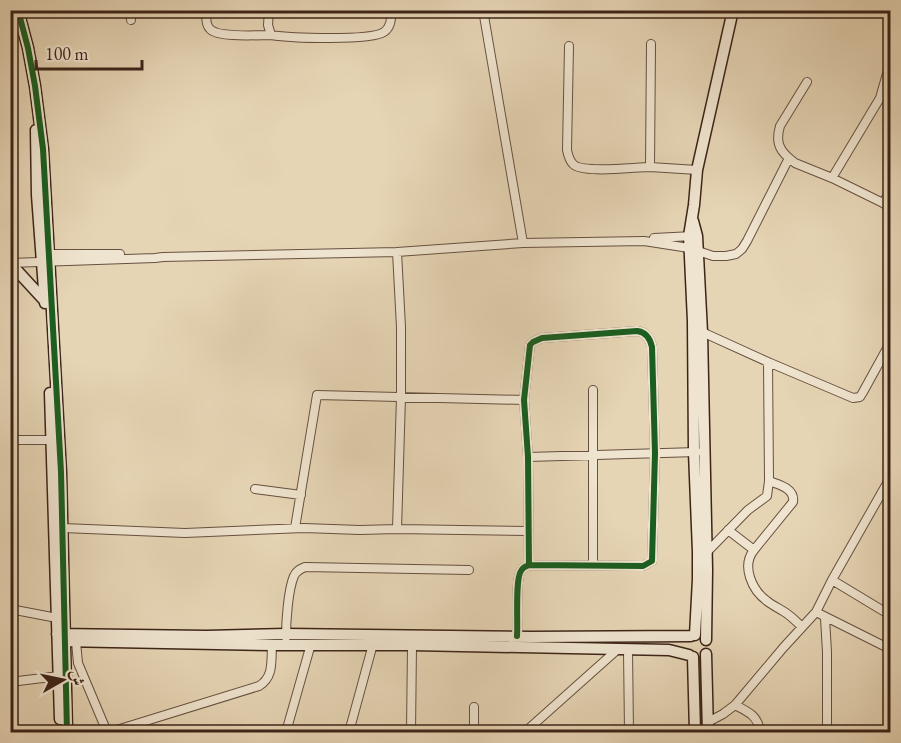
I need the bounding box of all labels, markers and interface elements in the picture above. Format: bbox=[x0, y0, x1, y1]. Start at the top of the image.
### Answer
scale bar bbox=[36, 33, 142, 71]
text: 100 m bbox=[45, 42, 89, 65]
north arrow bbox=[33, 650, 93, 710]
text: ش bbox=[66, 668, 89, 687]

